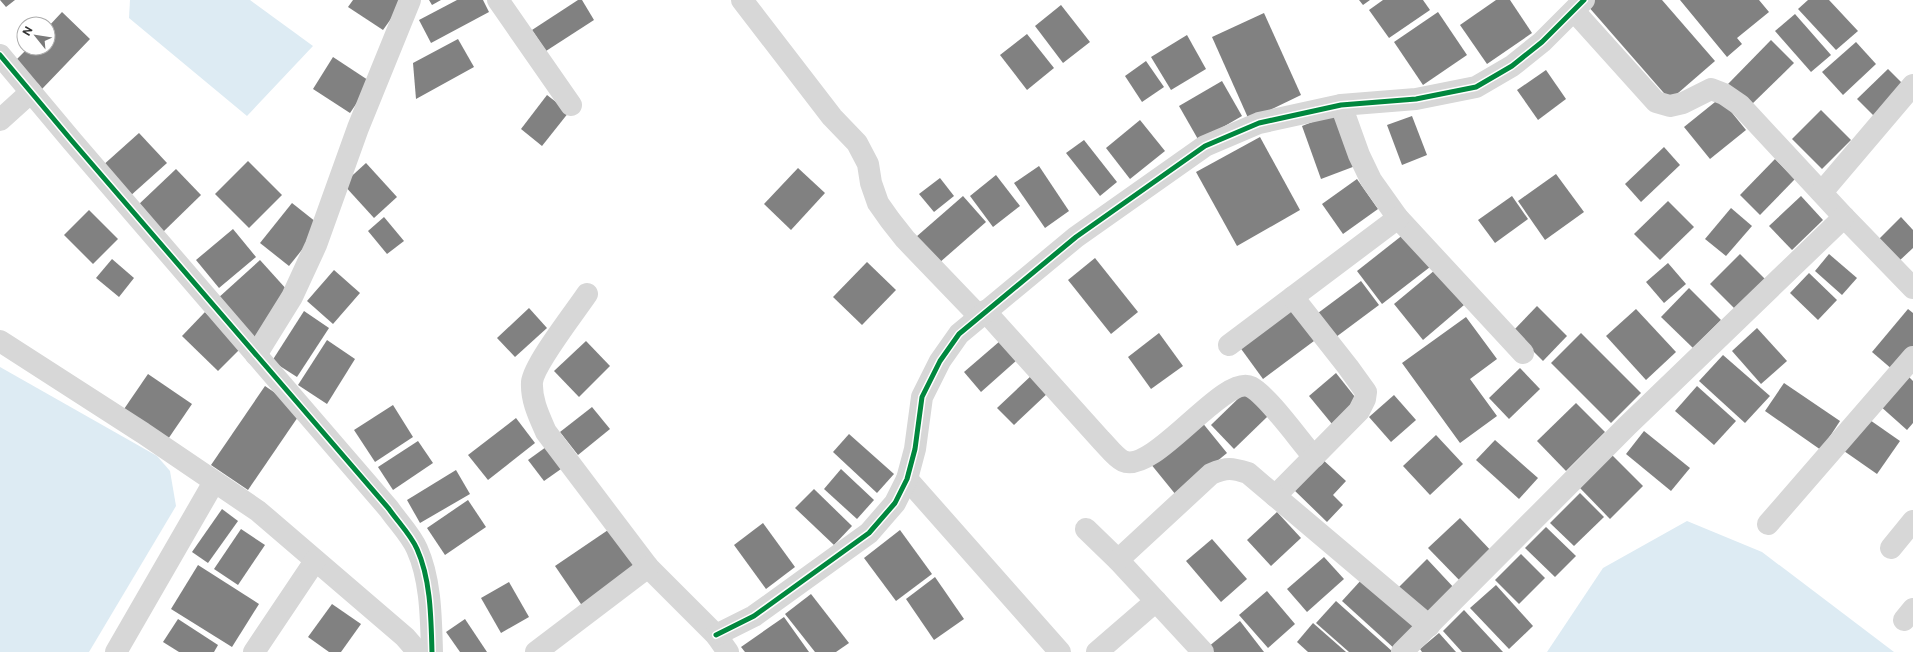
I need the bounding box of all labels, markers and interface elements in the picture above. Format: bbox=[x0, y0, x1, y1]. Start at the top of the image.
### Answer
north arrow bbox=[16, 16, 56, 56]
text: N bbox=[20, 24, 35, 38]

